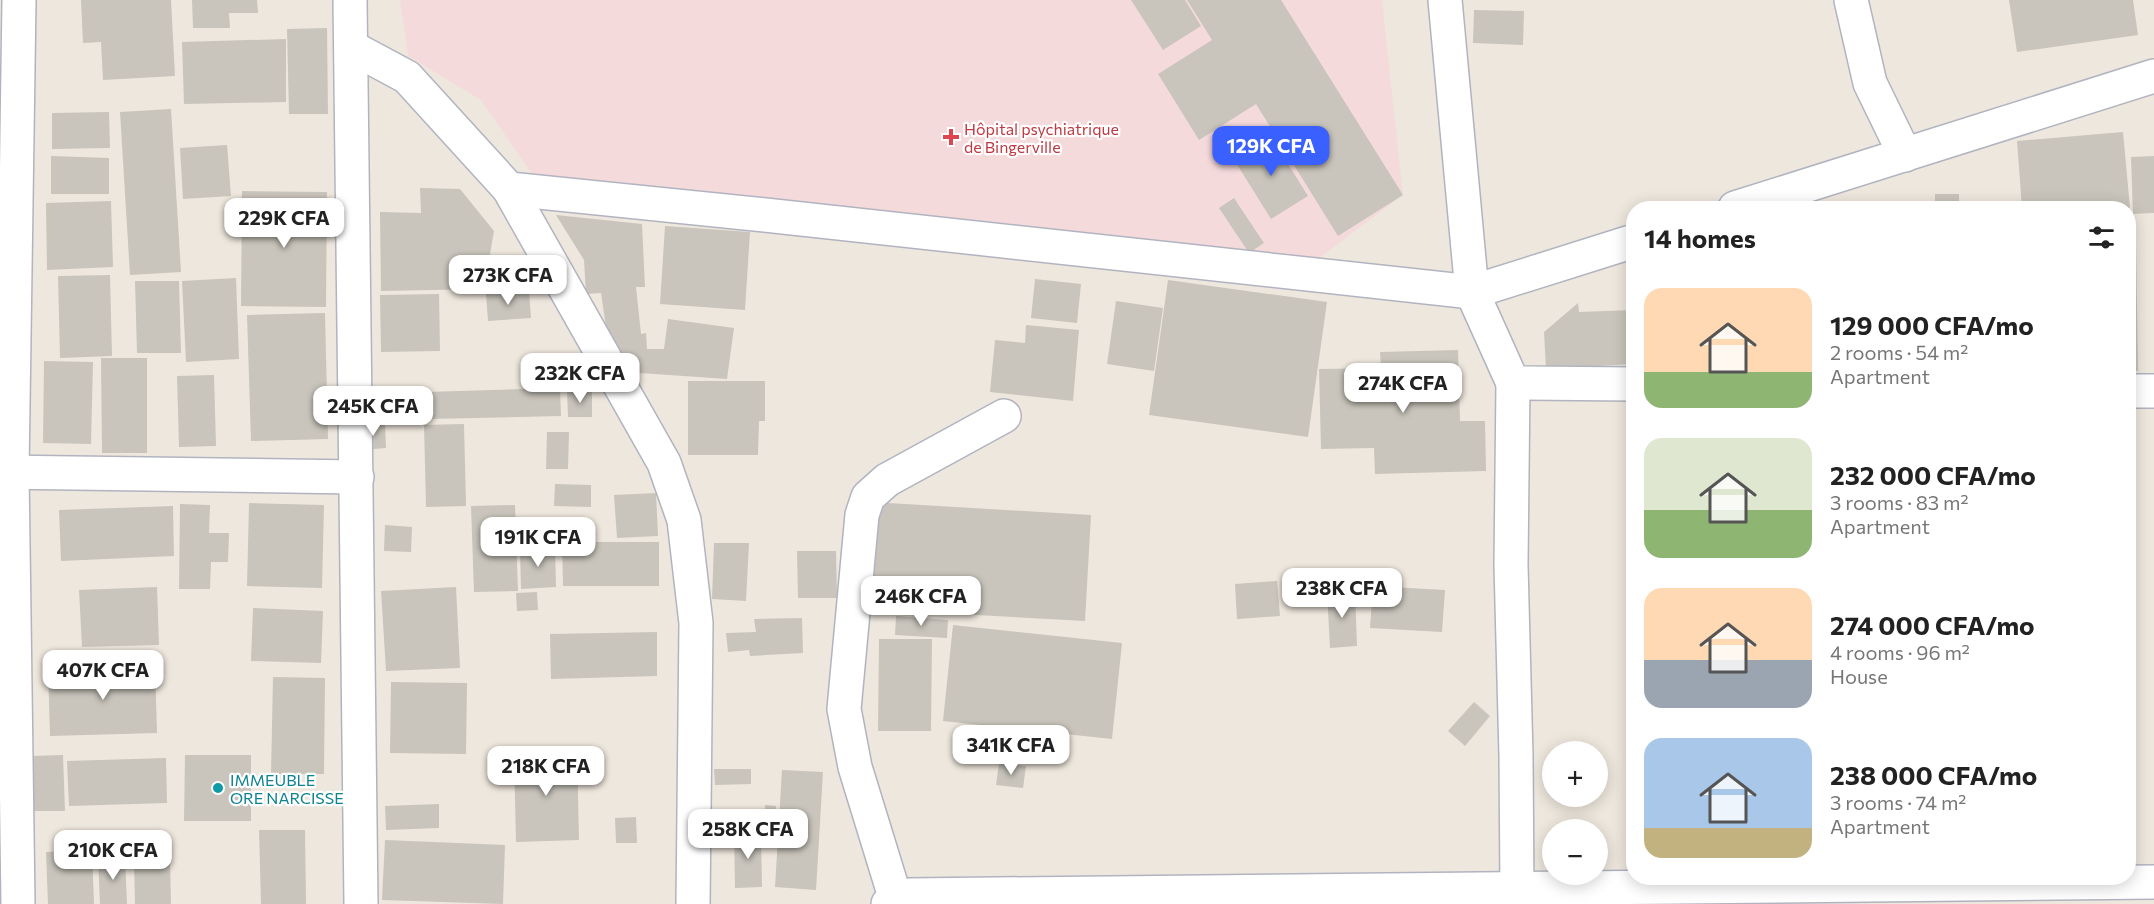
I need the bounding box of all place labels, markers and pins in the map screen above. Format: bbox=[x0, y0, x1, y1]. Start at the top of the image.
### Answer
place label: Hôpital psychiatrique de Bingerville bbox=[964, 119, 1119, 156]
pin: 129K CFA bbox=[1209, 126, 1333, 177]
marker: Hôpital psychiatrique de Bingerville bbox=[942, 128, 960, 146]
pin: 229K CFA bbox=[222, 198, 346, 249]
pin: 273K CFA bbox=[446, 255, 570, 306]
pin: 232K CFA bbox=[518, 353, 642, 404]
pin: 274K CFA bbox=[1341, 363, 1465, 414]
pin: 245K CFA bbox=[311, 386, 435, 437]
pin: 191K CFA bbox=[476, 517, 600, 568]
pin: 238K CFA bbox=[1280, 568, 1404, 619]
pin: 246K CFA bbox=[859, 576, 983, 627]
pin: 407K CFA bbox=[41, 650, 165, 701]
pin: 341K CFA bbox=[949, 725, 1073, 776]
pin: 218K CFA bbox=[484, 746, 608, 797]
place label: IMMEUBLE ORE NARCISSE bbox=[230, 770, 344, 807]
marker: IMMEUBLE ORE NARCISSE bbox=[211, 781, 225, 795]
pin: 258K CFA bbox=[686, 809, 810, 860]
pin: 210K CFA bbox=[51, 830, 175, 881]

